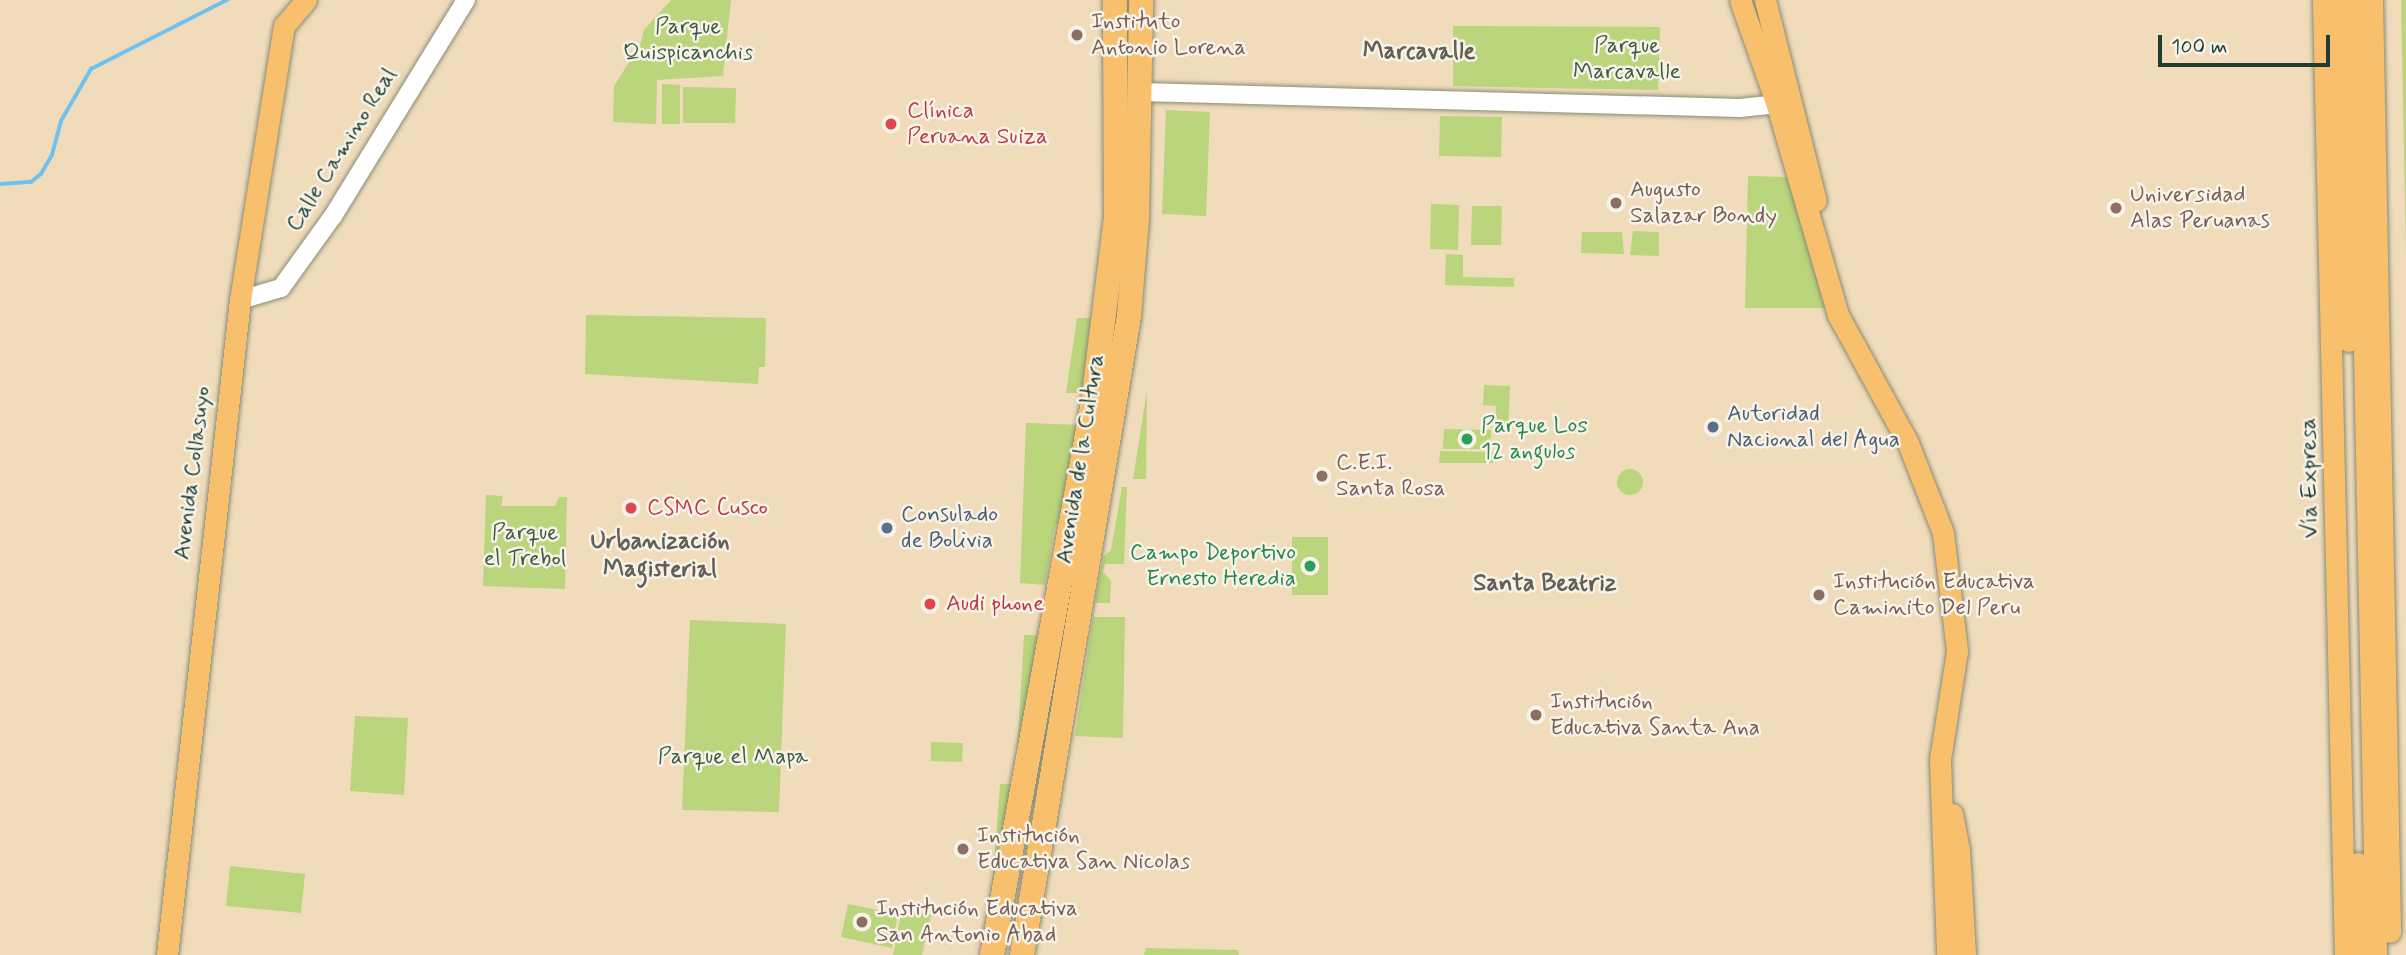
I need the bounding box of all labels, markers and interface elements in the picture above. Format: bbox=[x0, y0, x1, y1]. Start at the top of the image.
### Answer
place label: Instituto Antonio Lorena bbox=[1091, 8, 1249, 62]
park label: Parque Quispicanchis bbox=[623, 13, 753, 67]
scale bar bbox=[2161, 21, 2332, 65]
marker: Instituto Antonio Lorena bbox=[1069, 27, 1085, 43]
park label: Parque Marcavalle bbox=[1573, 32, 1681, 86]
text: 100 m bbox=[2171, 33, 2227, 61]
district label: Marcavalle bbox=[1363, 38, 1475, 66]
street label: Calle Camino Real bbox=[281, 64, 403, 236]
place label: Clínica Peruana Suiza bbox=[907, 97, 1052, 151]
marker: Clínica Peruana Suiza bbox=[881, 114, 901, 134]
place label: Augusto Salazar Bondy bbox=[1630, 176, 1773, 230]
place label: Universidad Alas Peruanas bbox=[2130, 181, 2272, 235]
marker: Augusto Salazar Bondy bbox=[1608, 195, 1624, 211]
marker: Universidad Alas Peruanas bbox=[2108, 200, 2124, 216]
street label: Avenida de la Cultura bbox=[1051, 352, 1111, 566]
street label: Avenida Collasuyo bbox=[169, 384, 217, 562]
place label: Autoridad Nacional del Agua bbox=[1727, 400, 1901, 454]
place label: Parque Los 12 angulos bbox=[1481, 412, 1588, 466]
street label: Vía Expresa bbox=[2295, 417, 2325, 539]
marker: Autoridad Nacional del Agua bbox=[1705, 419, 1721, 435]
marker: Parque Los 12 angulos bbox=[1459, 431, 1475, 447]
place label: C.E.I. Santa Rosa bbox=[1336, 449, 1446, 503]
marker: C.E.I. Santa Rosa bbox=[1314, 468, 1330, 484]
place label: CSMC Cusco bbox=[647, 494, 772, 522]
marker: CSMC Cusco bbox=[621, 498, 641, 518]
place label: Consulado de Bolivia bbox=[901, 501, 998, 555]
park label: Parque el Trebol bbox=[485, 519, 565, 573]
marker: Consulado de Bolivia bbox=[879, 520, 895, 536]
district label: Urbanización Magisterial bbox=[591, 528, 729, 584]
place label: Campo Deportivo Ernesto Heredia bbox=[1130, 539, 1296, 593]
marker: Campo Deportivo Ernesto Heredia bbox=[1302, 558, 1318, 574]
place label: Institución Educativa Caminito Del Peru bbox=[1833, 568, 2035, 622]
district label: Santa Beatriz bbox=[1473, 570, 1617, 598]
marker: Institución Educativa Caminito Del Peru bbox=[1811, 587, 1827, 603]
place label: Audi phone bbox=[946, 590, 1043, 618]
marker: Audi phone bbox=[920, 594, 940, 614]
place label: Institución Educativa Santa Ana bbox=[1550, 688, 1752, 742]
marker: Institución Educativa Santa Ana bbox=[1528, 707, 1544, 723]
park label: Parque el Mapa bbox=[659, 743, 807, 771]
place label: Institución Educativa San Nicolas bbox=[977, 822, 1189, 876]
marker: Institución Educativa San Nicolas bbox=[955, 841, 971, 857]
place label: Institución Educativa San Antonio Abad bbox=[876, 895, 1078, 949]
marker: Institución Educativa San Antonio Abad bbox=[854, 914, 870, 930]

